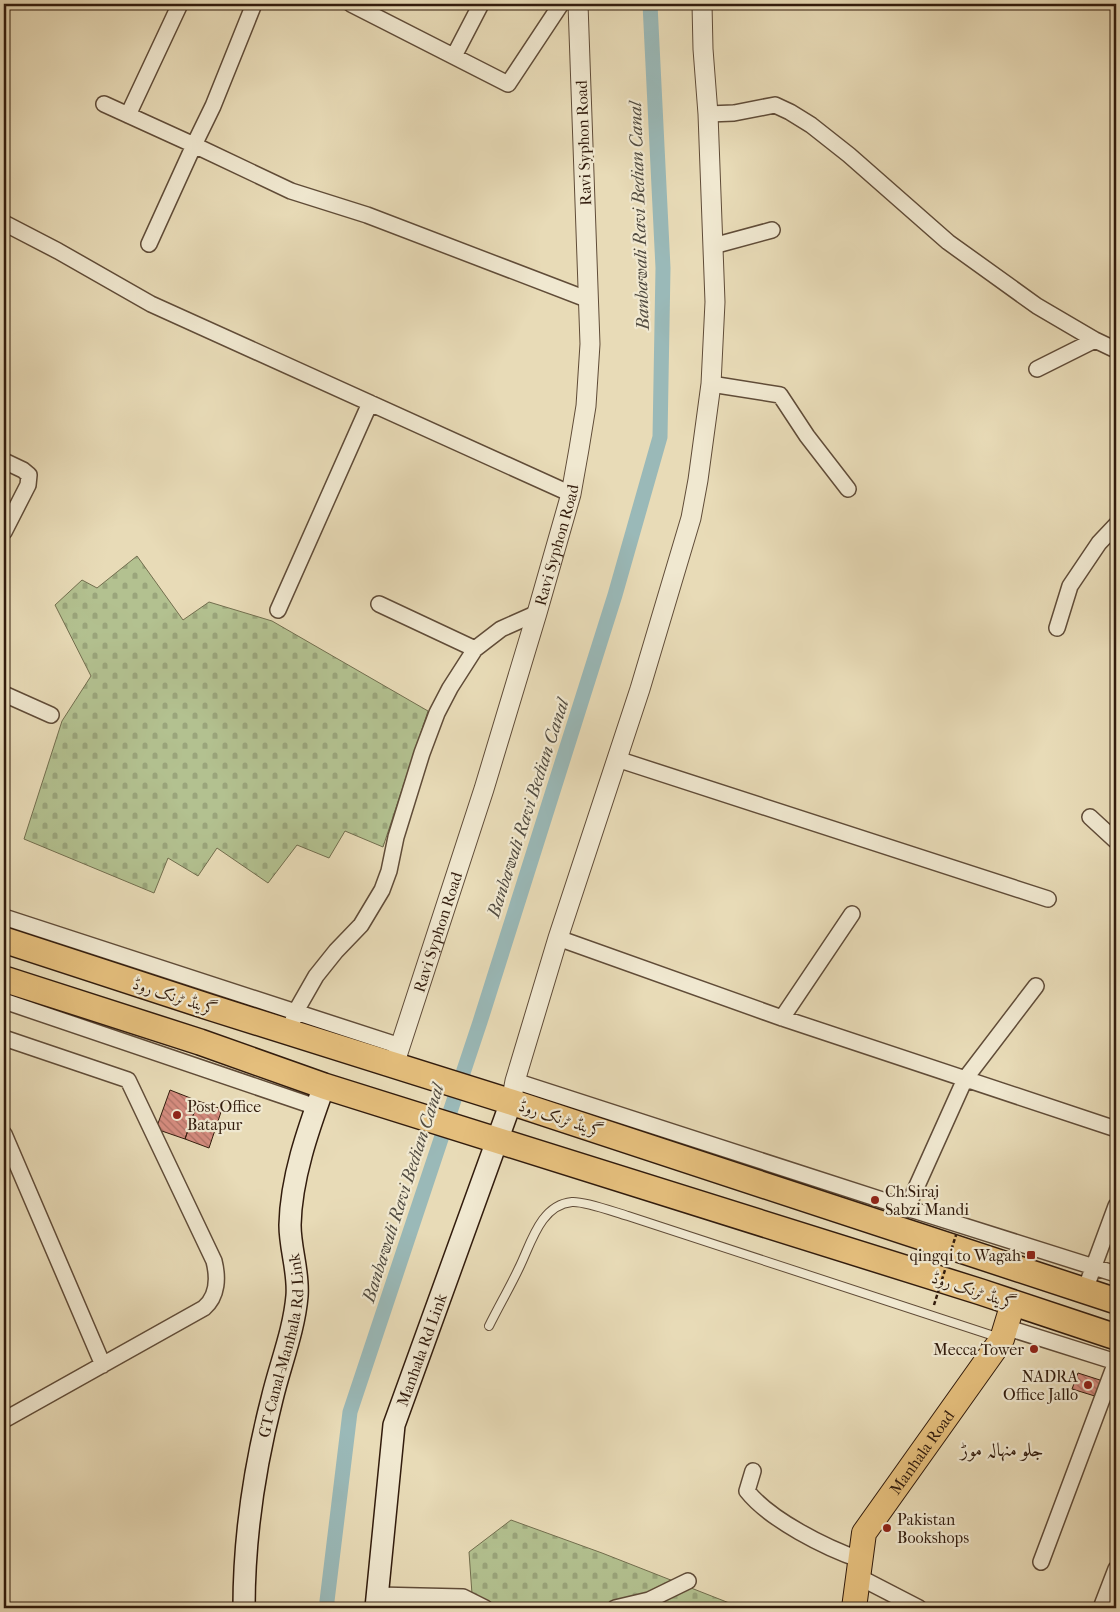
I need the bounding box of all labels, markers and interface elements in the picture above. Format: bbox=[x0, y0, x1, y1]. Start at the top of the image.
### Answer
street label: Ravi Syphon Road bbox=[572, 80, 595, 206]
water label: Banbawali Ravi Bedian Canal bbox=[625, 99, 654, 331]
street label: Ravi Syphon Road bbox=[531, 482, 583, 608]
water label: Banbawali Ravi Bedian Canal bbox=[483, 694, 575, 921]
street label: Ravi Syphon Road bbox=[409, 869, 466, 995]
street label: گرینڈ ٹرنک روڈ bbox=[130, 973, 220, 1020]
water label: Banbawali Ravi Bedian Canal bbox=[358, 1079, 450, 1306]
street label: گرینڈ ٹرنک روڈ bbox=[516, 1095, 606, 1142]
place label: Post Office Batapur bbox=[187, 1097, 261, 1134]
marker: Post Office Batapur bbox=[171, 1109, 183, 1121]
place label: Ch.Siraj Sabzi Mandi bbox=[885, 1182, 969, 1219]
marker: Ch.Siraj Sabzi Mandi bbox=[869, 1194, 881, 1206]
place label: qingqi to Wagah bbox=[909, 1246, 1021, 1265]
marker: qingqi to Wagah bbox=[1025, 1249, 1037, 1261]
street label: GT-Canal-Manhala Rd Link bbox=[254, 1251, 307, 1439]
street label: گرینڈ ٹرنک روڈ bbox=[929, 1267, 1019, 1314]
street label: Manhala Rd Link bbox=[393, 1290, 451, 1409]
place label: Mecca Tower bbox=[933, 1340, 1024, 1359]
marker: Mecca Tower bbox=[1028, 1343, 1040, 1355]
place label: NADRA Office Jallo bbox=[1003, 1367, 1079, 1404]
marker: NADRA Office Jallo bbox=[1082, 1379, 1094, 1391]
street label: Manhala Road bbox=[886, 1406, 958, 1498]
district label: جلو منہالہ موڑ bbox=[959, 1439, 1043, 1462]
place label: Pakistan Bookshops bbox=[897, 1510, 969, 1547]
marker: Pakistan Bookshops bbox=[881, 1522, 893, 1534]

